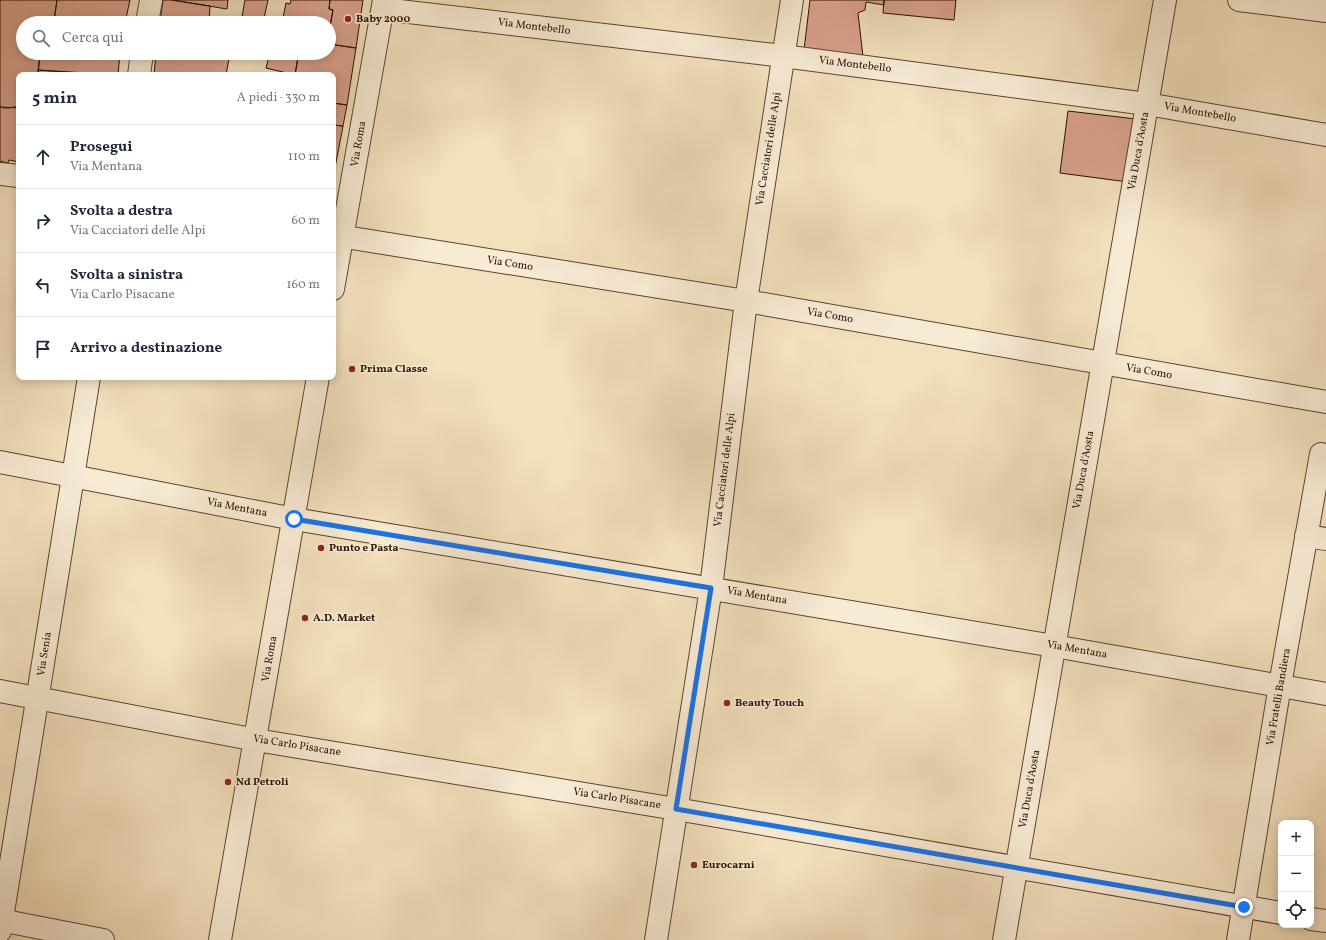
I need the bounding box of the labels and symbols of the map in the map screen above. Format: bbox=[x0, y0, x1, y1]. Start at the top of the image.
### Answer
place label: Baby 2000 bbox=[356, 12, 410, 27]
marker: Baby 2000 bbox=[343, 14, 353, 24]
street label: Via Montebello bbox=[497, 15, 571, 39]
street label: Via Montebello bbox=[818, 53, 892, 77]
street label: Via Cacciatori delle Alpi bbox=[753, 91, 785, 207]
street label: Via Montebello bbox=[1163, 99, 1237, 127]
street label: Via Duca d'Aosta bbox=[1125, 110, 1153, 191]
street label: Via Roma bbox=[348, 119, 371, 168]
street label: Via Como bbox=[486, 253, 534, 275]
street label: Via Como bbox=[806, 305, 854, 327]
street label: Via Como bbox=[1125, 361, 1173, 383]
place label: Prima Classe bbox=[360, 362, 428, 377]
marker: Prima Classe bbox=[347, 364, 357, 374]
street label: Via Cacciatori delle Alpi bbox=[711, 412, 739, 528]
street label: Via Duca d'Aosta bbox=[1070, 429, 1098, 510]
street label: Via Mentana bbox=[206, 495, 269, 521]
route start bbox=[285, 510, 303, 528]
place label: Punto e Pasta bbox=[329, 541, 398, 556]
marker: Punto e Pasta bbox=[316, 543, 326, 553]
street label: Via Mentana bbox=[726, 583, 789, 609]
place label: A.D. Market bbox=[313, 611, 375, 626]
marker: A.D. Market bbox=[300, 613, 310, 623]
street label: Via Senia bbox=[34, 630, 56, 677]
street label: Via Roma bbox=[259, 634, 282, 683]
street label: Via Mentana bbox=[1046, 637, 1109, 663]
street label: Via Fratelli Bandiera bbox=[1263, 647, 1295, 747]
place label: Beauty Touch bbox=[735, 696, 804, 711]
marker: Beauty Touch bbox=[722, 698, 732, 708]
street label: Via Carlo Pisacane bbox=[252, 732, 342, 760]
street label: Via Duca d'Aosta bbox=[1016, 748, 1044, 829]
place label: Nd Petroli bbox=[236, 775, 289, 790]
marker: Nd Petroli bbox=[223, 777, 233, 787]
street label: Via Carlo Pisacane bbox=[572, 785, 662, 813]
place label: Eurocarni bbox=[702, 858, 755, 873]
marker: Eurocarni bbox=[689, 860, 699, 870]
route end bbox=[1235, 898, 1253, 916]

